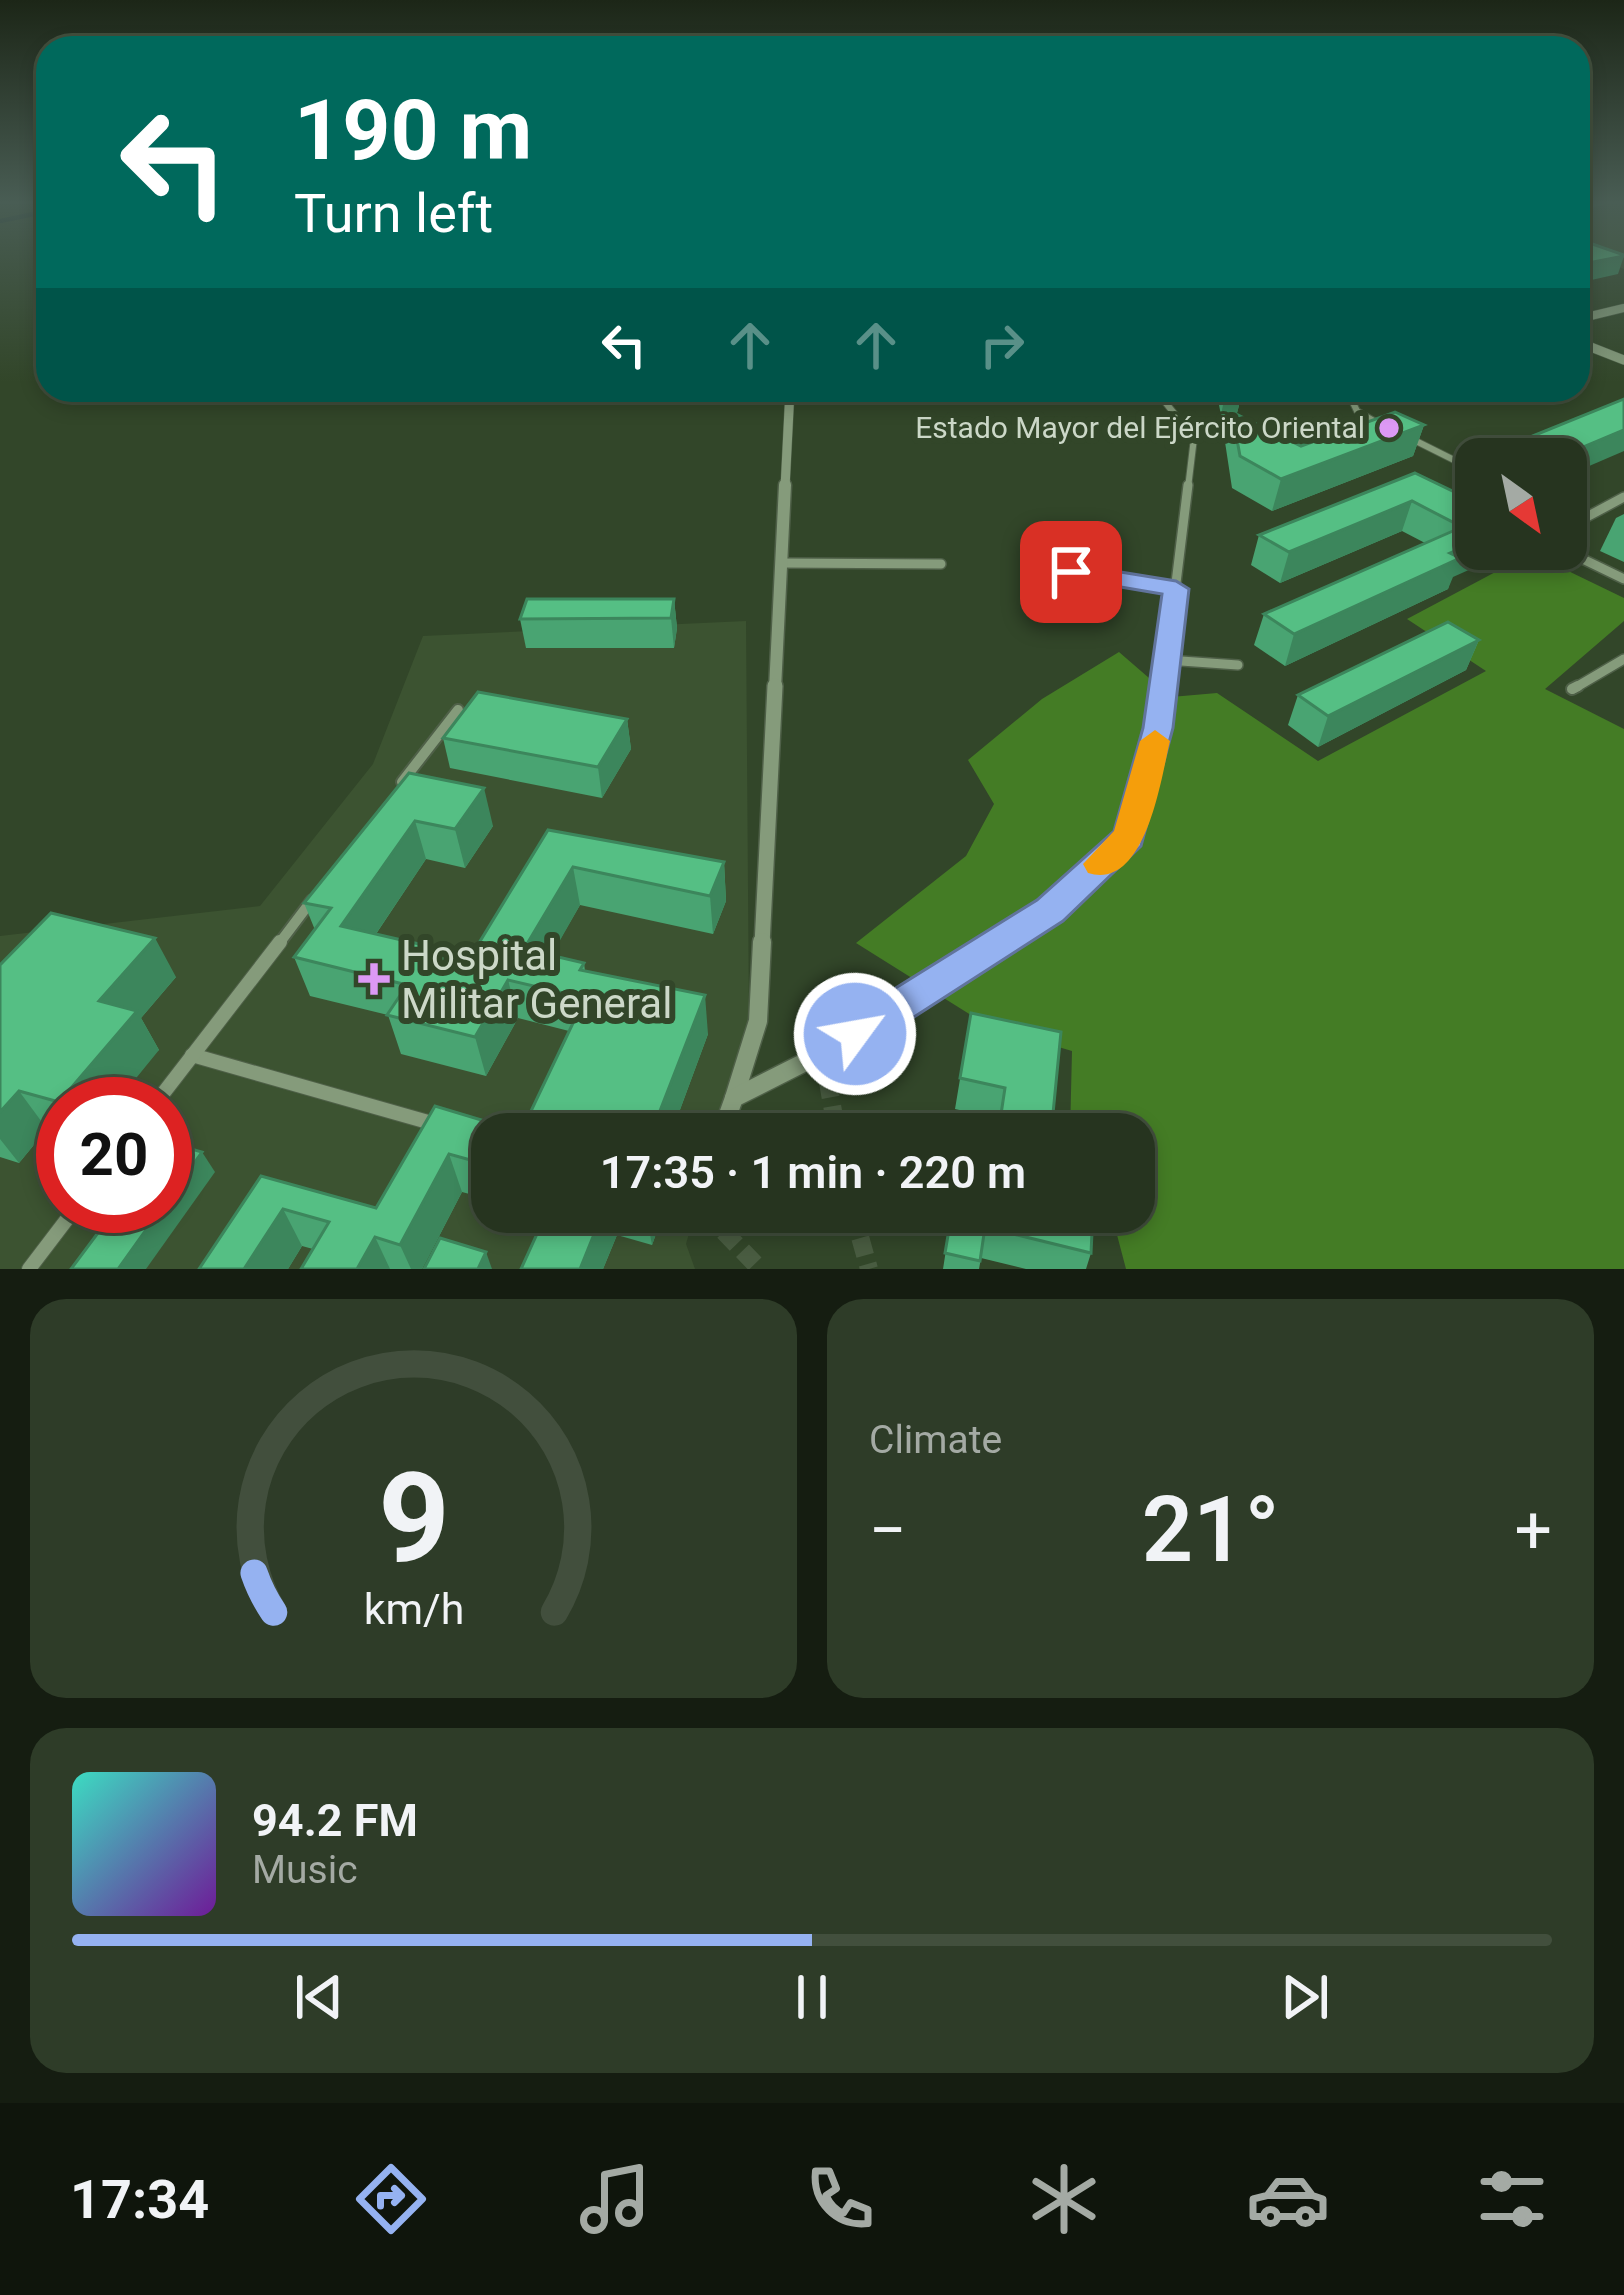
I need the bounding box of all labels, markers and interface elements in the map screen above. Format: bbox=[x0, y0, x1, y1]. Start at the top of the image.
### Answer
text: 190 m bbox=[294, 81, 532, 180]
icon: left bbox=[96, 84, 252, 240]
text: Turn left bbox=[294, 182, 493, 245]
icon: left bbox=[591, 312, 657, 378]
icon: ahead bbox=[717, 312, 783, 378]
icon: ahead bbox=[843, 312, 909, 378]
icon: right bbox=[969, 312, 1035, 378]
place label: Estado Mayor del Ejército Oriental bbox=[915, 410, 1365, 445]
marker: Estado Mayor del Ejército Oriental bbox=[1376, 415, 1402, 441]
north arrow bbox=[1455, 438, 1587, 570]
map controls bbox=[1455, 438, 1587, 570]
pin bbox=[1020, 521, 1122, 623]
icon: arrive bbox=[1038, 539, 1104, 605]
place label: Hospital Militar General bbox=[401, 931, 672, 1028]
marker: Hospital Militar General bbox=[358, 963, 390, 995]
position arrow bbox=[792, 971, 918, 1097]
speed limit sign: 20 bbox=[36, 1077, 192, 1233]
text: 17:35 · 1 min · 220 m bbox=[600, 1146, 1026, 1199]
text: Climate bbox=[869, 1417, 1002, 1463]
text: 9 bbox=[378, 1445, 449, 1591]
text: 21° bbox=[1142, 1478, 1279, 1583]
text: − bbox=[869, 1492, 907, 1569]
text: + bbox=[1515, 1492, 1552, 1569]
text: km/h bbox=[363, 1583, 464, 1633]
text: 94.2 FM bbox=[252, 1794, 418, 1847]
text: Music bbox=[252, 1847, 358, 1893]
icon: previous bbox=[286, 1964, 352, 2030]
icon: pause bbox=[779, 1964, 845, 2030]
icon: next bbox=[1272, 1964, 1338, 2030]
icon: directions bbox=[349, 2157, 433, 2241]
icon: music bbox=[573, 2157, 657, 2241]
icon: phone bbox=[798, 2157, 882, 2241]
icon: climate bbox=[1022, 2157, 1106, 2241]
icon: car bbox=[1246, 2157, 1330, 2241]
icon: filters bbox=[1470, 2157, 1554, 2241]
text: 17:34 bbox=[70, 2168, 209, 2231]

